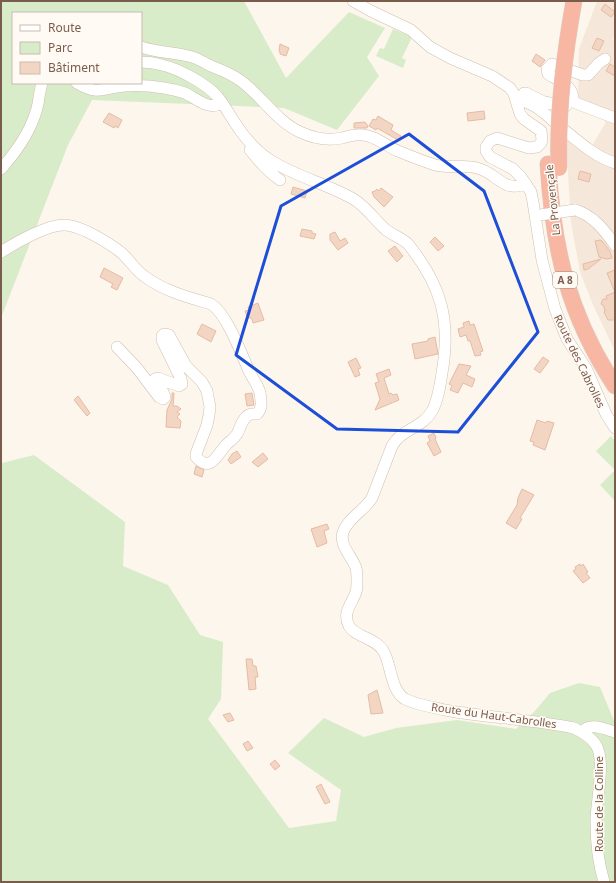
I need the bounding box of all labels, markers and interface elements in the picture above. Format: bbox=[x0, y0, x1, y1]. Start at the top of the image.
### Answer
legend bbox=[12, 12, 142, 84]
text: Route bbox=[48, 19, 81, 36]
text: Parc bbox=[48, 39, 73, 56]
text: Bâtiment bbox=[48, 59, 100, 76]
street label: La Provençale bbox=[541, 164, 563, 236]
road number: A 8 bbox=[553, 272, 577, 288]
street label: Route des Cabrolles bbox=[551, 312, 609, 410]
street label: Route du Haut-Cabrolles bbox=[430, 699, 558, 731]
street label: Route de la Colline bbox=[591, 756, 606, 852]

